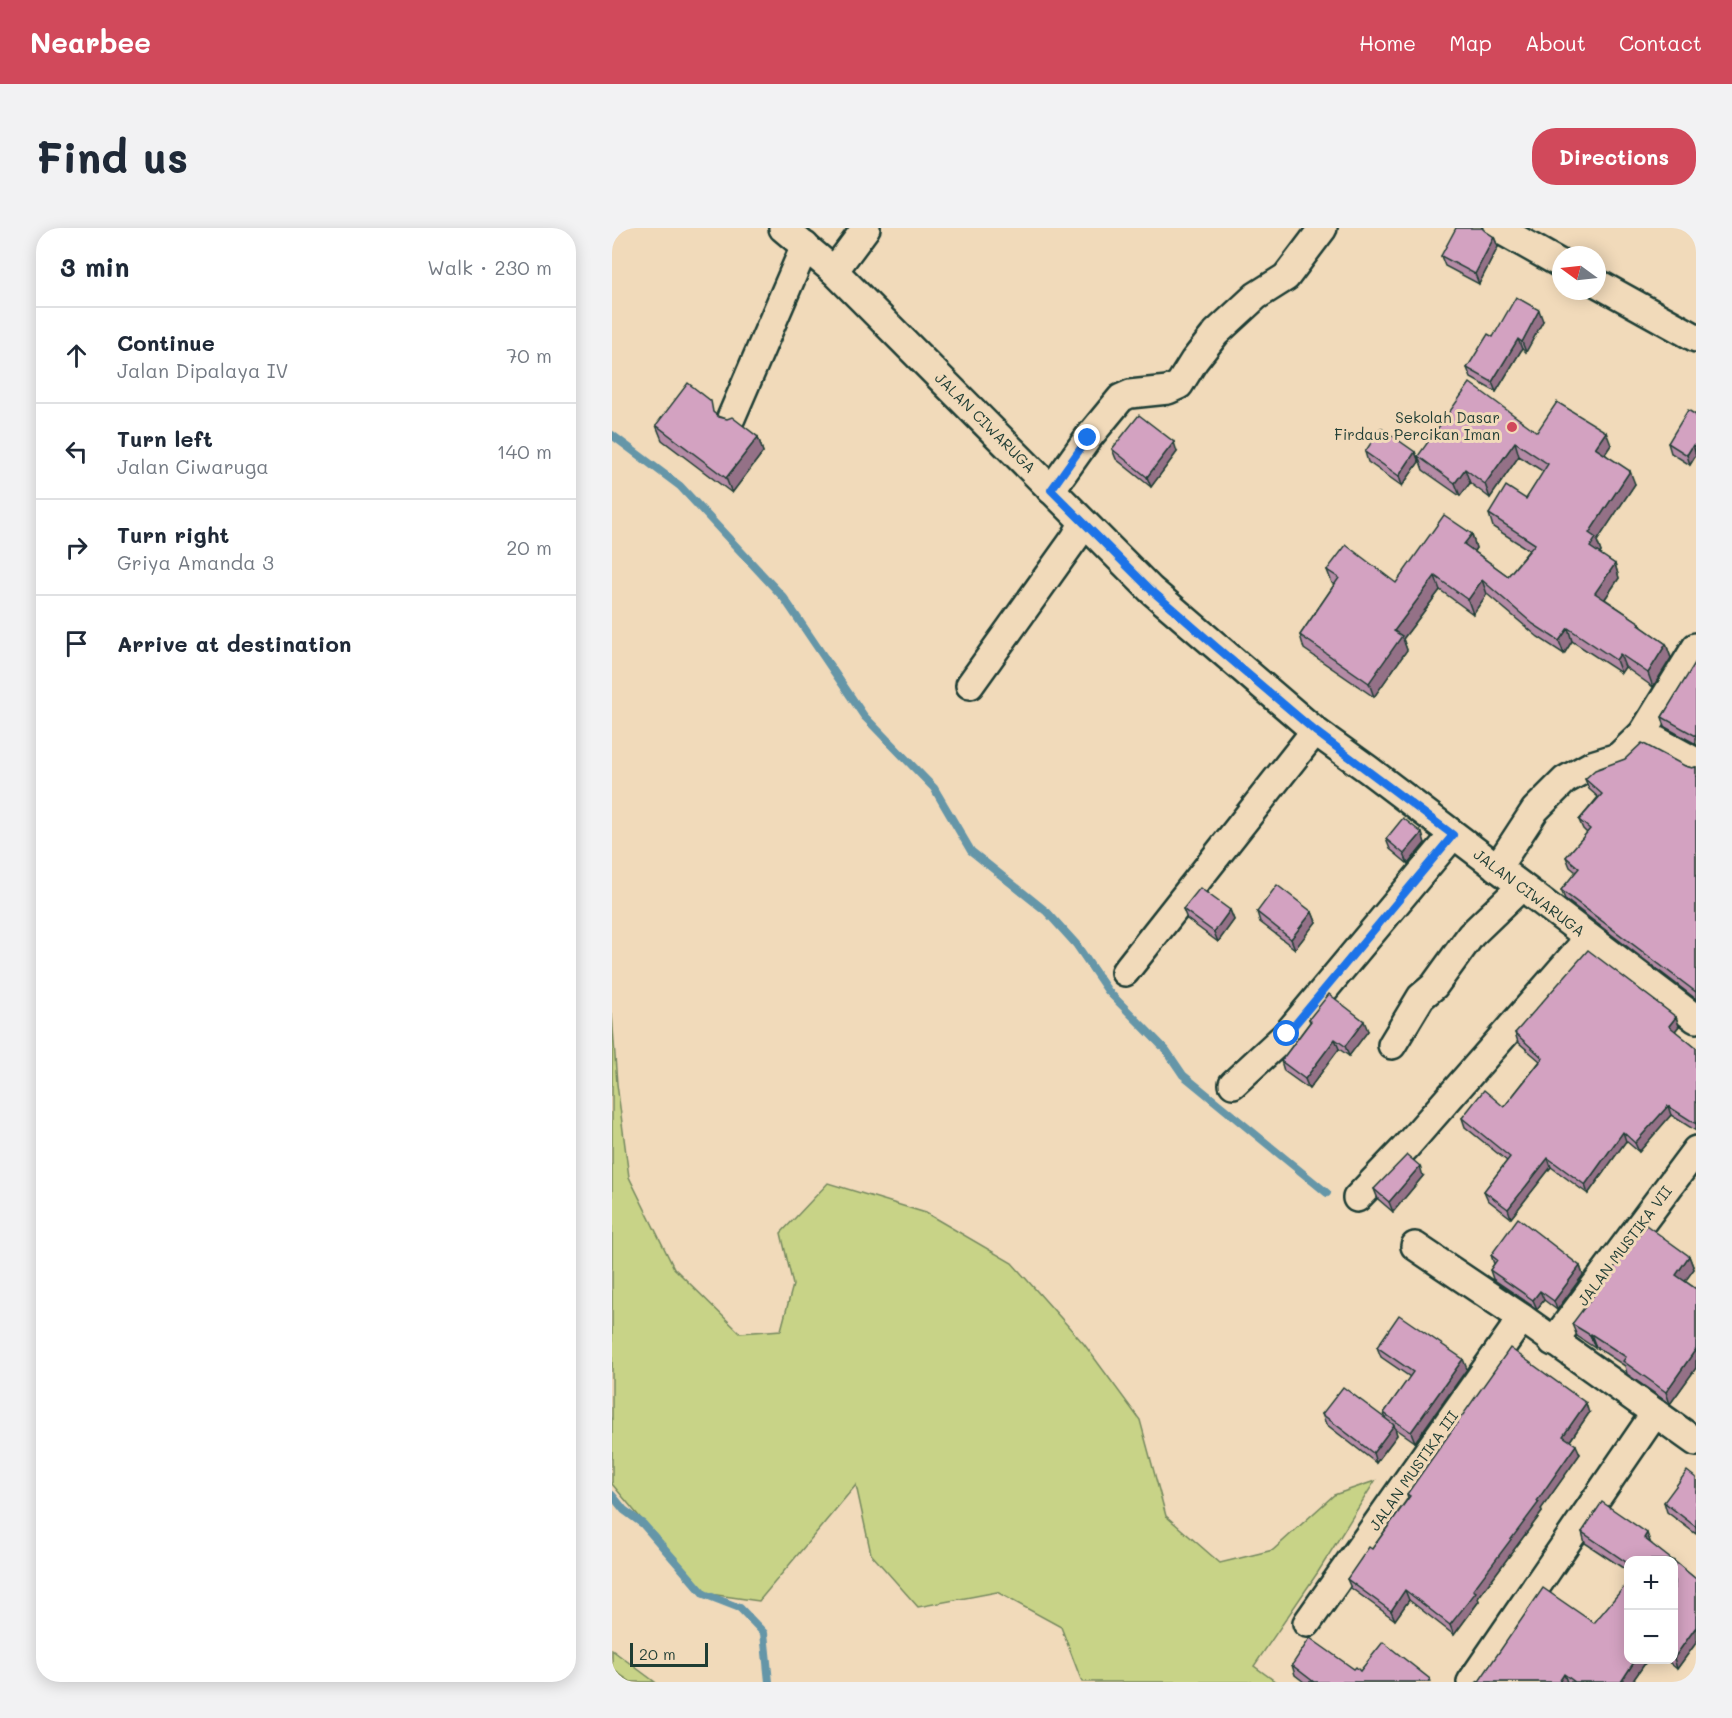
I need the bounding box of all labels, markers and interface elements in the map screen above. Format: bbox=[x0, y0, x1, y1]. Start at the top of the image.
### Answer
text: Nearbee bbox=[30, 24, 151, 60]
text: Home bbox=[1359, 29, 1416, 56]
text: Map bbox=[1449, 29, 1492, 56]
text: About bbox=[1525, 29, 1586, 56]
text: Contact bbox=[1619, 29, 1702, 56]
button: Directions bbox=[1532, 128, 1696, 185]
text: Find us bbox=[36, 129, 188, 184]
north arrow bbox=[1552, 246, 1606, 300]
text: 3 min bbox=[60, 250, 129, 284]
text: Walk · 230 m bbox=[427, 254, 552, 280]
text: Continue bbox=[117, 328, 215, 357]
icon: ahead bbox=[60, 339, 93, 372]
text: 70 m bbox=[506, 342, 552, 368]
text: Jalan Dipalaya IV bbox=[117, 357, 288, 383]
street label: JALAN CIWARUGA bbox=[931, 368, 1040, 477]
place label: Sekolah Dasar Firdaus Percikan Iman bbox=[1334, 407, 1500, 444]
marker: Sekolah Dasar Firdaus Percikan Iman bbox=[1505, 420, 1519, 434]
text: Turn left bbox=[117, 424, 213, 453]
route end bbox=[1074, 424, 1100, 450]
icon: left bbox=[60, 435, 93, 468]
text: 140 m bbox=[497, 438, 552, 464]
text: Jalan Ciwaruga bbox=[117, 453, 269, 479]
text: Turn right bbox=[117, 520, 229, 549]
icon: right bbox=[60, 531, 93, 564]
text: 20 m bbox=[506, 534, 552, 560]
text: Griya Amanda 3 bbox=[117, 549, 274, 575]
icon: arrive bbox=[60, 627, 93, 660]
text: Arrive at destination bbox=[117, 629, 352, 658]
street label: JALAN CIWARUGA bbox=[1470, 844, 1589, 941]
route start bbox=[1273, 1020, 1299, 1046]
street label: JALAN MUSTIKA VII bbox=[1573, 1181, 1676, 1309]
street label: JALAN MUSTIKA III bbox=[1364, 1406, 1462, 1534]
map controls bbox=[1624, 1556, 1678, 1664]
button: + bbox=[1624, 1556, 1678, 1610]
button: − bbox=[1624, 1610, 1678, 1664]
scale bar bbox=[630, 1640, 708, 1668]
text: 20 m bbox=[639, 1643, 676, 1664]

